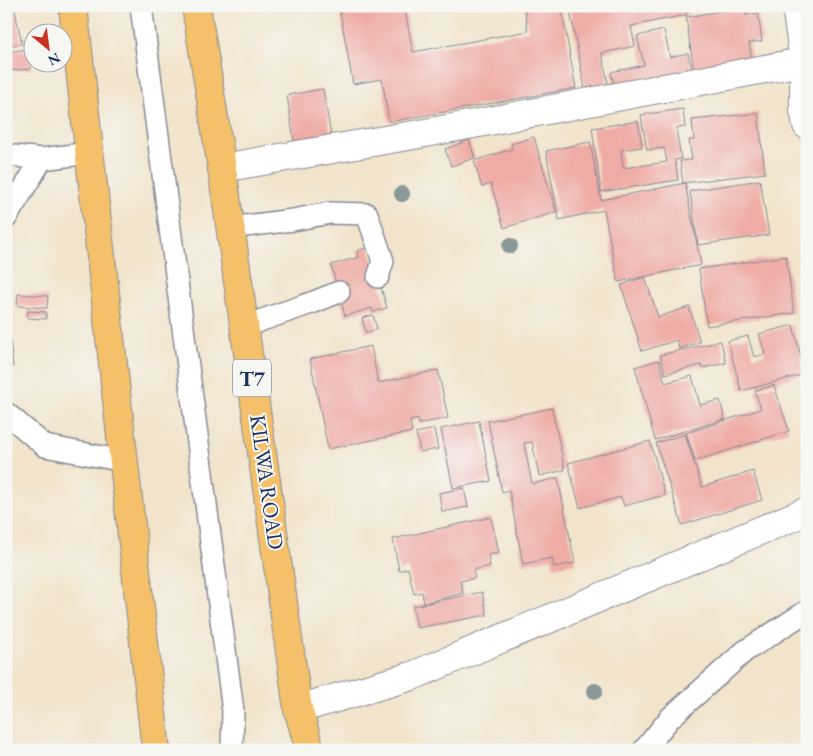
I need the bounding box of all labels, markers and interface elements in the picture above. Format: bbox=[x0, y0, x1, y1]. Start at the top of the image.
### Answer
north arrow bbox=[22, 22, 72, 72]
text: N bbox=[44, 49, 64, 70]
road number: T7 bbox=[233, 359, 271, 396]
street label: KILWA ROAD bbox=[243, 413, 291, 551]

